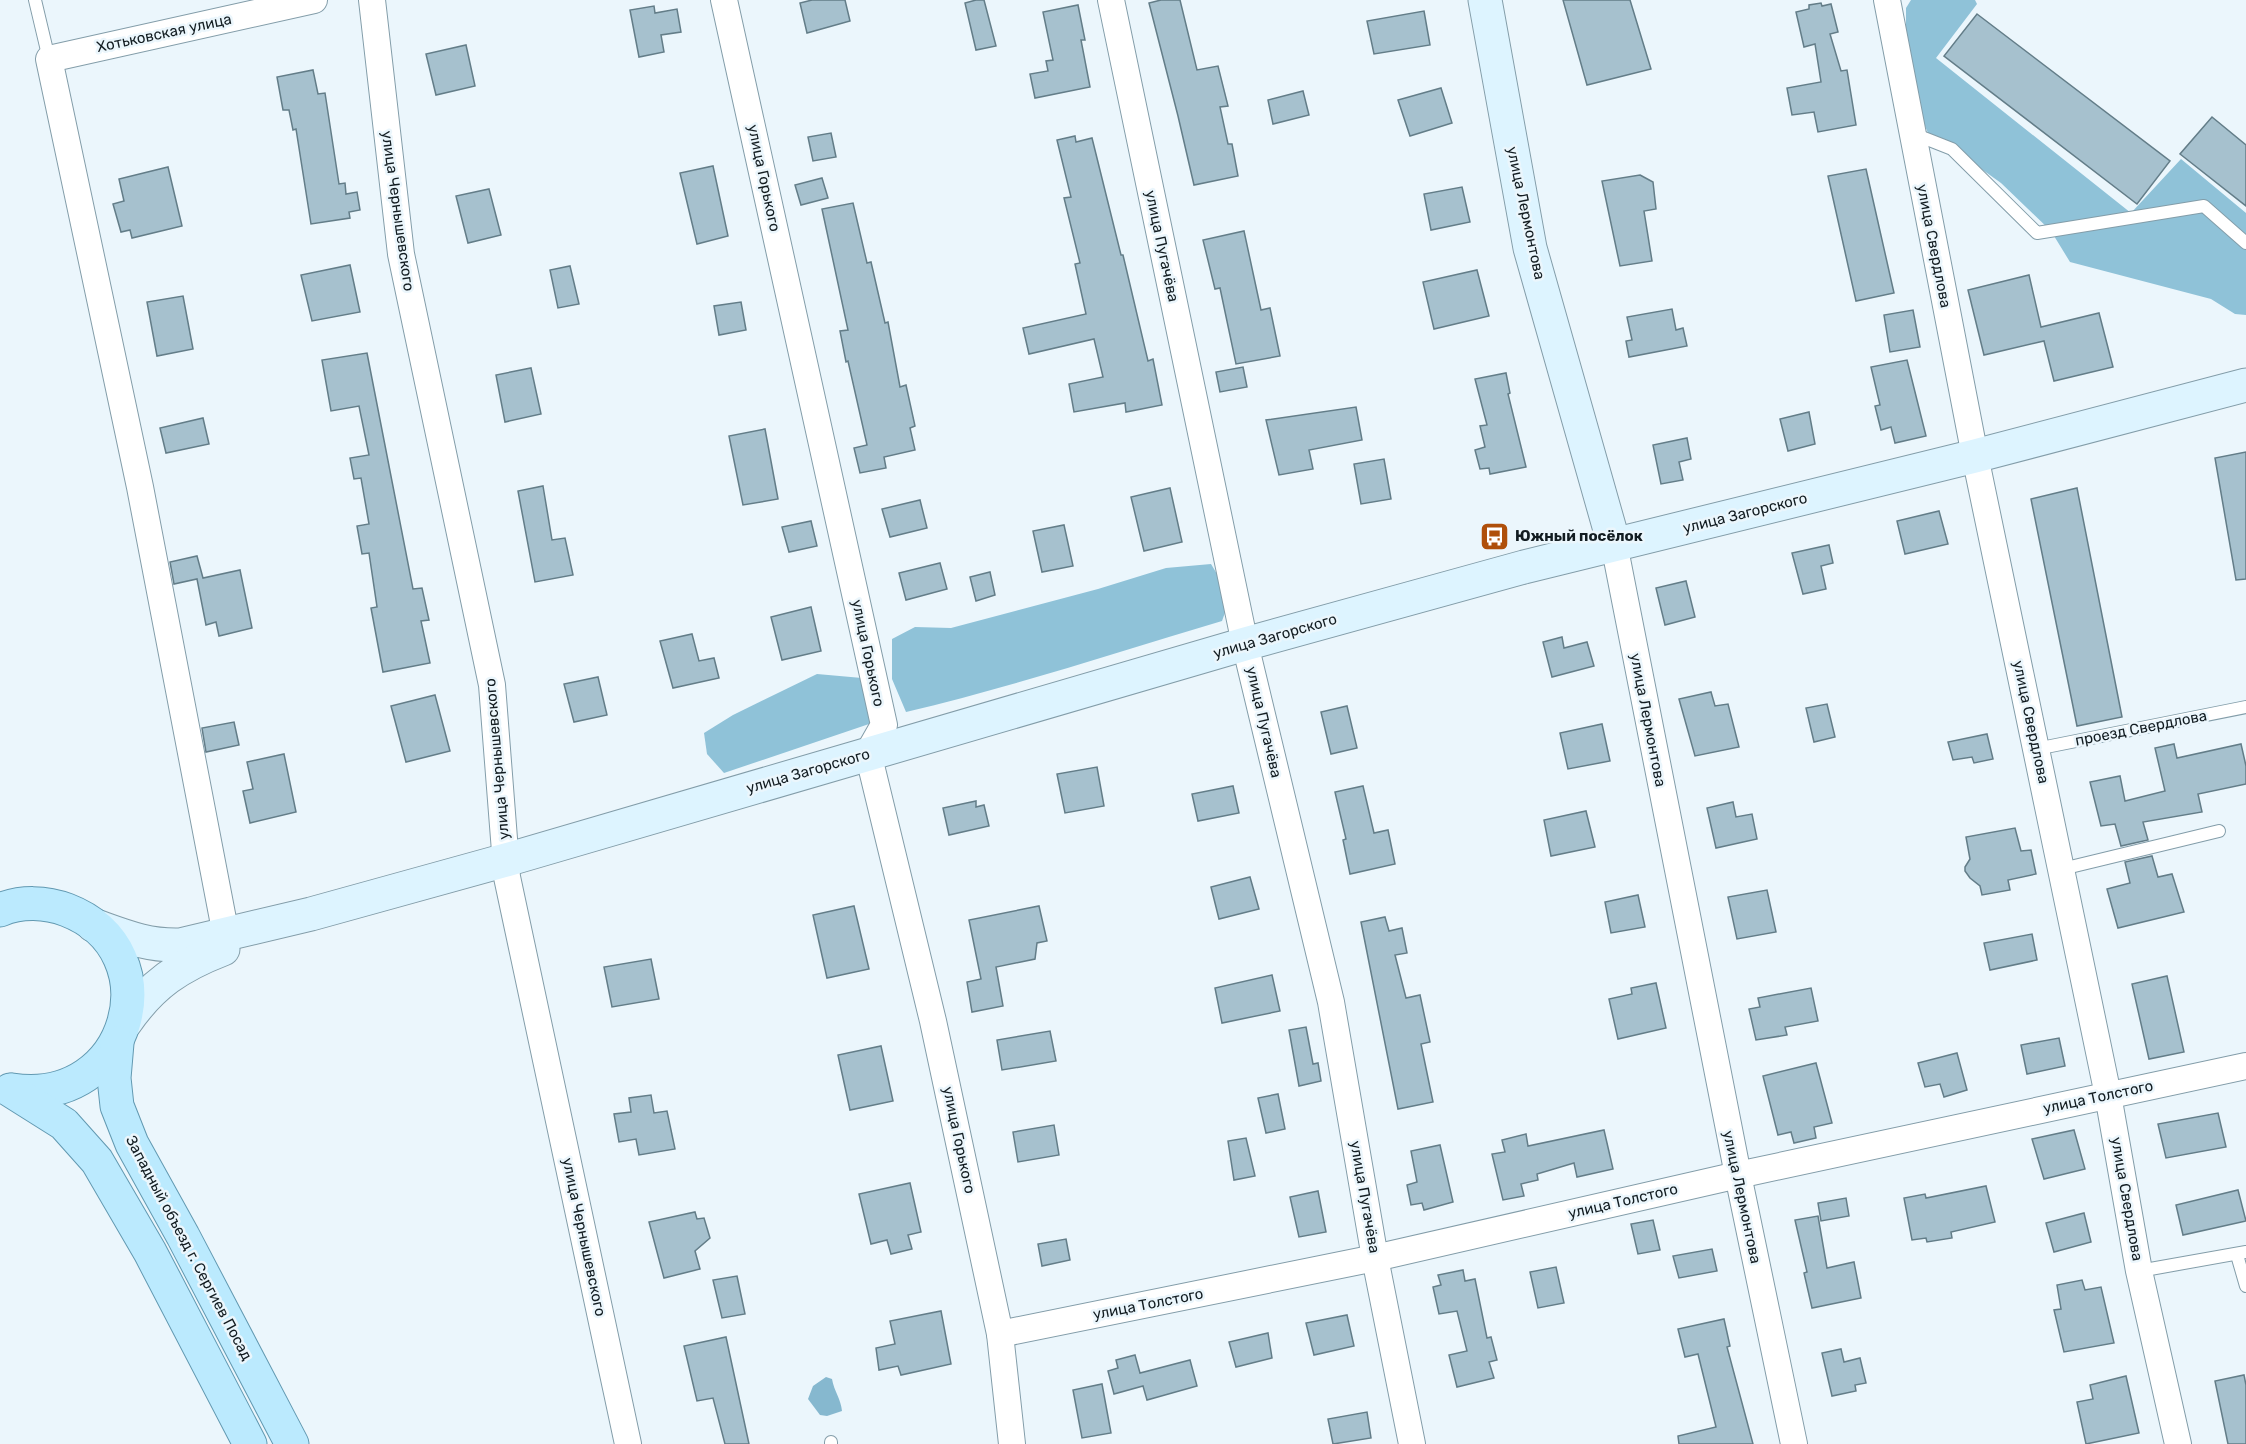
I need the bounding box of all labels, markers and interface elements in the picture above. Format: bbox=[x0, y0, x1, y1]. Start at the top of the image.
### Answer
street label: Хотьковская улица bbox=[95, 10, 233, 56]
street label: улица Горького bbox=[744, 123, 784, 233]
street label: улица Чернышевского bbox=[378, 130, 418, 292]
street label: улица Лермонтова bbox=[1503, 145, 1549, 281]
street label: улица Свердлова bbox=[1913, 183, 1955, 309]
street label: улица Пугачёва bbox=[1141, 188, 1183, 304]
street label: улица Загорского bbox=[1681, 489, 1809, 537]
bus stop icon: Южный посёлок bbox=[1478, 520, 1510, 552]
place label: Южный посёлок bbox=[1515, 527, 1643, 545]
street label: улица Горького bbox=[848, 598, 888, 708]
street label: улица Загорского bbox=[1211, 610, 1339, 662]
street label: улица Лермонтова bbox=[1626, 652, 1670, 788]
street label: улица Свердлова bbox=[2009, 659, 2053, 785]
street label: улица Пугачёва bbox=[1242, 665, 1286, 779]
street label: улица Чернышевского bbox=[481, 678, 513, 840]
street label: проезд Свердлова bbox=[2074, 706, 2208, 750]
street label: улица Загорского bbox=[744, 745, 872, 797]
street label: улица Толстого bbox=[2041, 1077, 2155, 1117]
street label: улица Горького bbox=[939, 1085, 979, 1195]
street label: улица Лермонтова bbox=[1719, 1129, 1765, 1265]
street label: Западный объезд г. Сергиев Посад bbox=[122, 1133, 256, 1363]
street label: улица Свердлова bbox=[2107, 1136, 2147, 1262]
street label: улица Пугачёва bbox=[1346, 1139, 1384, 1255]
street label: улица Чернышевского bbox=[558, 1156, 610, 1318]
street label: улица Толстого bbox=[1566, 1180, 1680, 1222]
street label: улица Толстого bbox=[1091, 1284, 1205, 1324]

